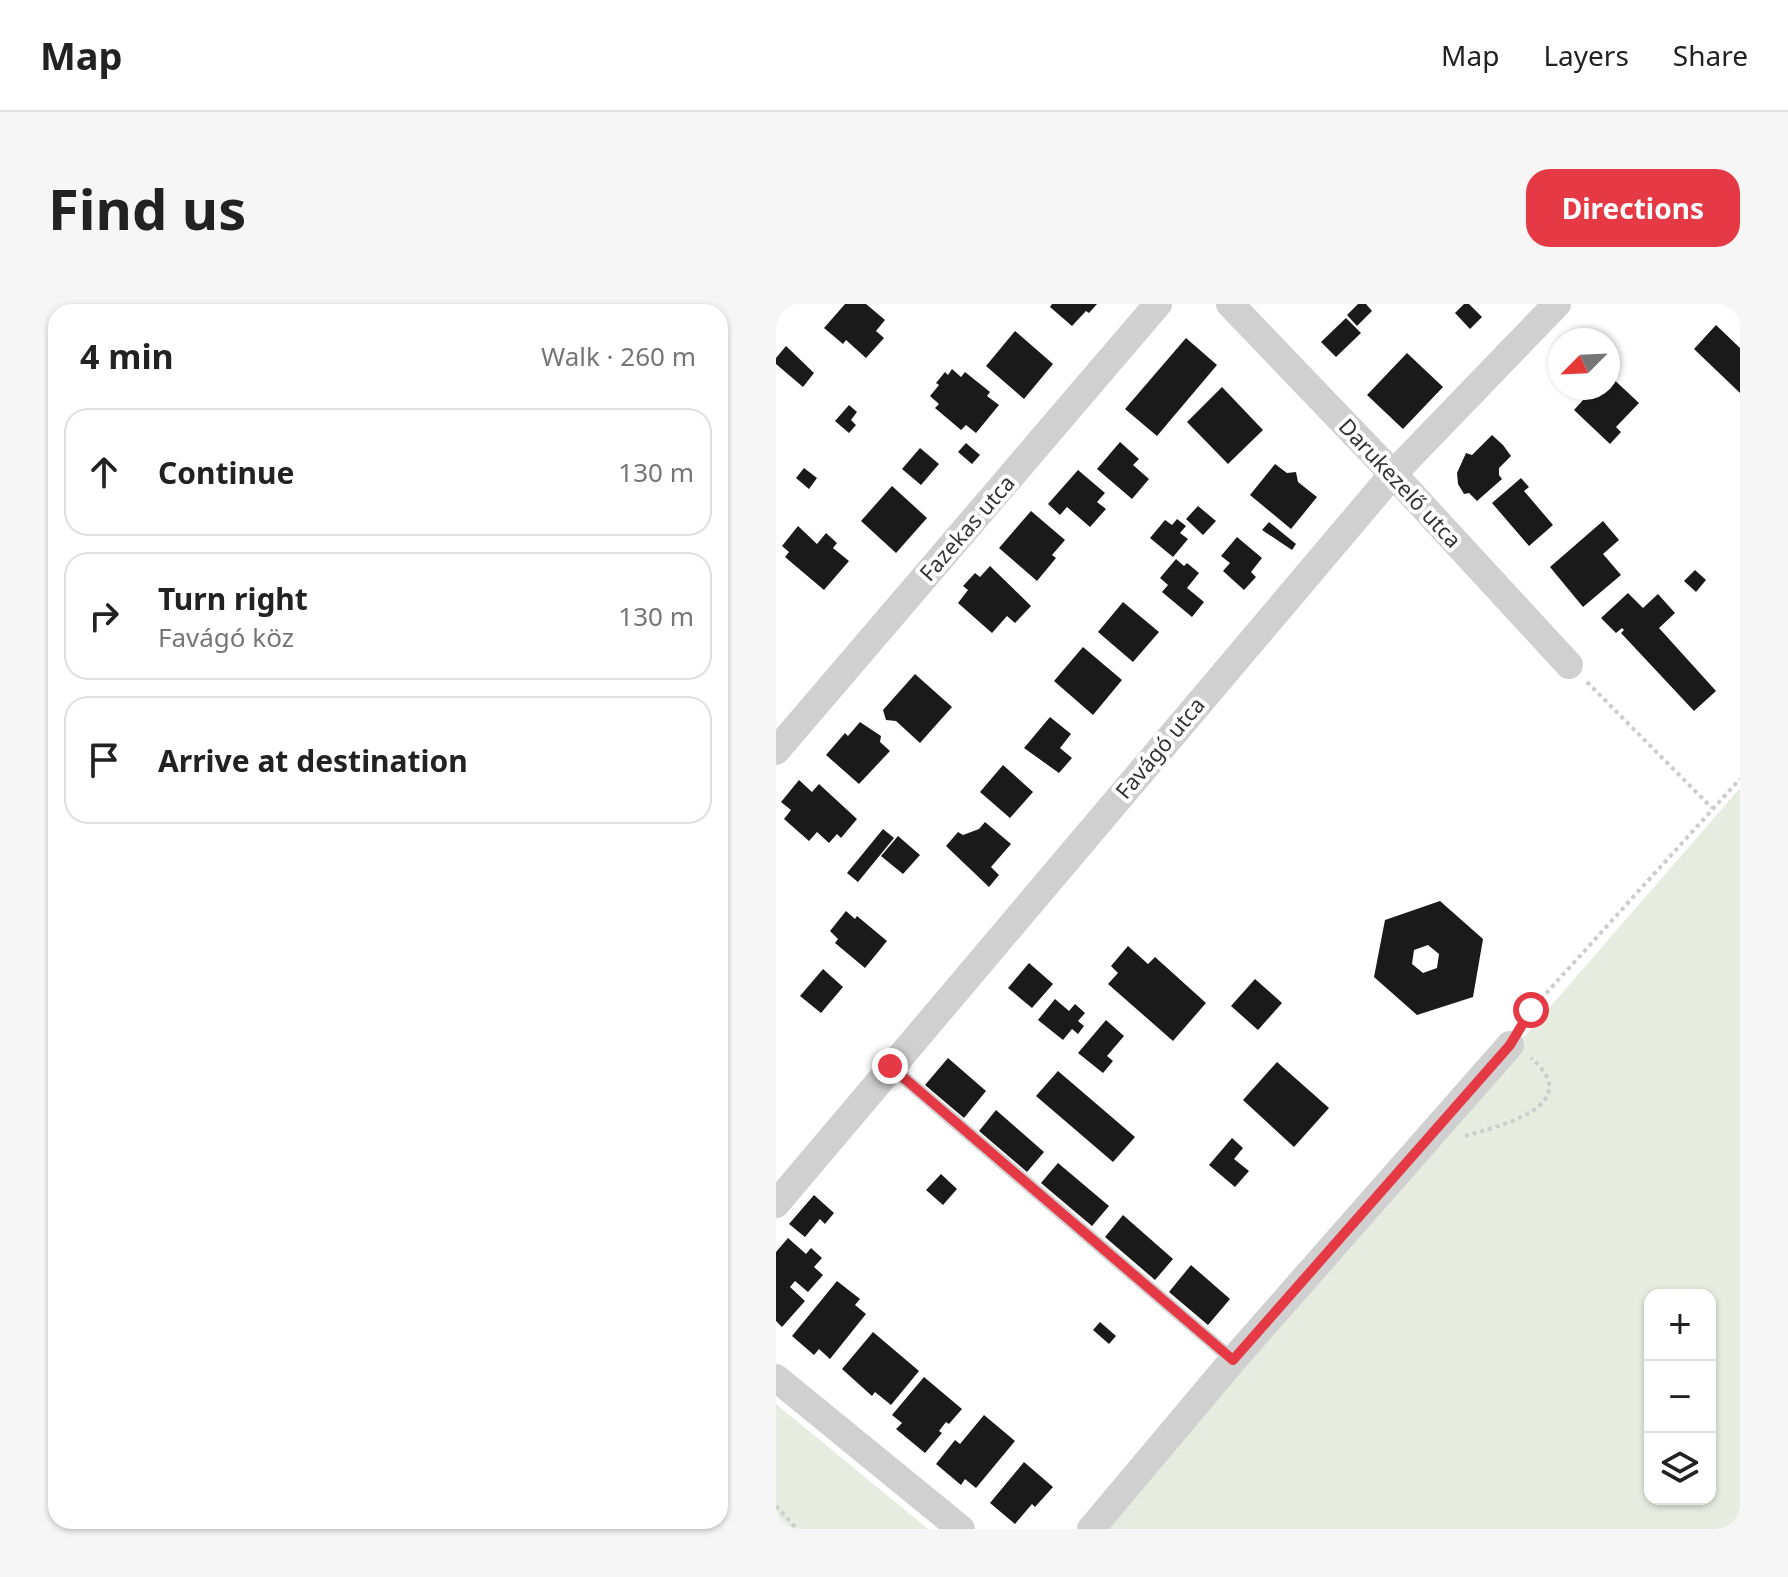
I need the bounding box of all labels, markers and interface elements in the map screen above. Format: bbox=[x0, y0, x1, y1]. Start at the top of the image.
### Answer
text: Map bbox=[40, 29, 123, 81]
text: Map bbox=[1441, 36, 1499, 74]
text: Layers bbox=[1543, 36, 1629, 74]
text: Share bbox=[1673, 36, 1748, 74]
button: Directions bbox=[1526, 169, 1740, 247]
text: Find us bbox=[48, 170, 246, 246]
north arrow bbox=[1548, 328, 1620, 400]
text: 4 min bbox=[80, 333, 174, 379]
text: Walk · 260 m bbox=[541, 338, 696, 374]
street label: Darukezelő utca bbox=[1333, 411, 1469, 554]
icon: ahead bbox=[82, 450, 126, 494]
text: Continue bbox=[158, 452, 294, 493]
text: 130 m bbox=[618, 454, 694, 490]
street label: Fazekas utca bbox=[912, 468, 1021, 587]
text: Turn right bbox=[158, 578, 308, 619]
icon: right bbox=[82, 594, 126, 638]
text: 130 m bbox=[618, 598, 694, 634]
text: Favágó köz bbox=[158, 619, 294, 655]
street label: Favágó utca bbox=[1108, 690, 1211, 805]
icon: arrive bbox=[82, 738, 126, 782]
text: Arrive at destination bbox=[158, 740, 468, 781]
route start bbox=[1513, 992, 1549, 1028]
route end bbox=[872, 1048, 908, 1084]
map controls bbox=[1644, 1289, 1716, 1505]
button: + bbox=[1644, 1289, 1716, 1361]
button: − bbox=[1644, 1361, 1716, 1433]
button: layers bbox=[1644, 1433, 1716, 1505]

